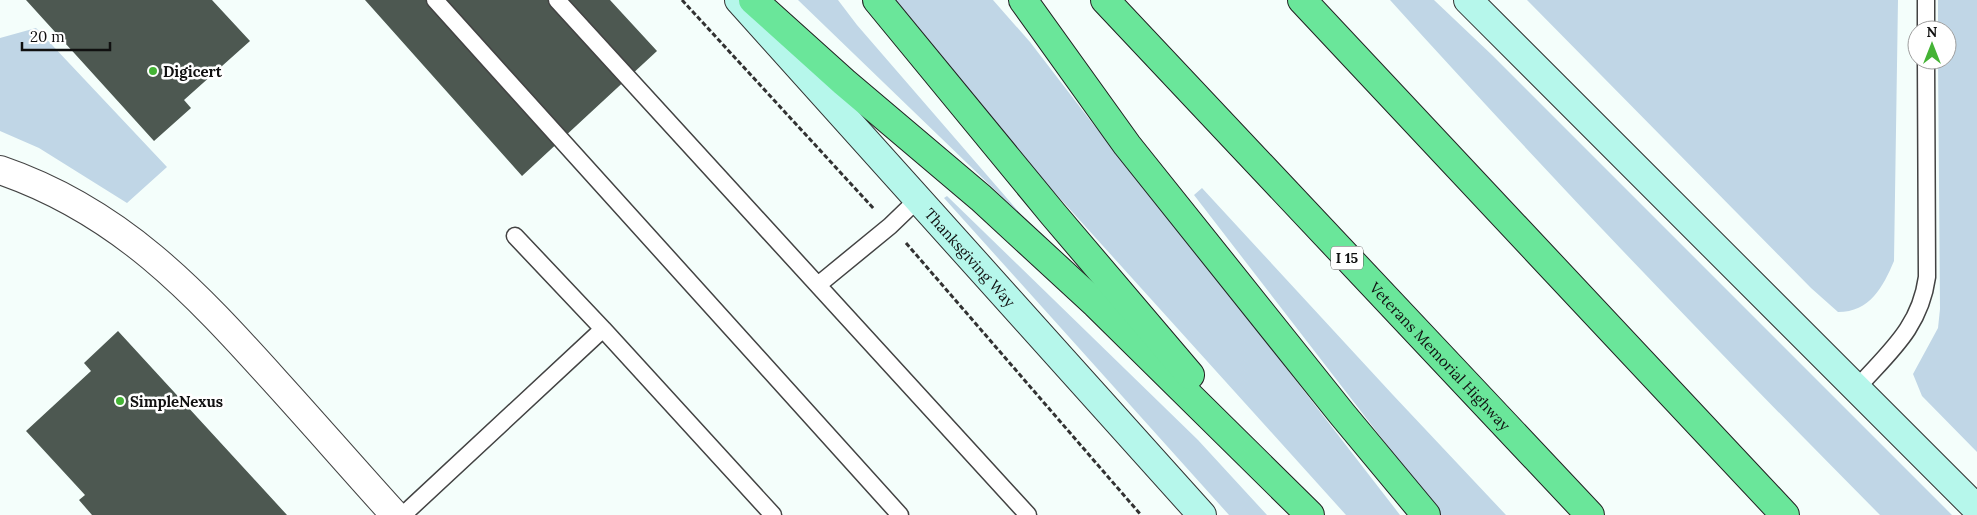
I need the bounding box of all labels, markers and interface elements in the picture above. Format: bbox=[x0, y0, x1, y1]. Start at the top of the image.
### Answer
scale bar bbox=[22, 20, 110, 52]
north arrow bbox=[1907, 20, 1957, 70]
text: N bbox=[1927, 23, 1938, 41]
text: 20 m bbox=[30, 27, 65, 46]
place label: Digicert bbox=[163, 62, 223, 81]
marker: Digicert bbox=[147, 65, 159, 77]
street label: Thanksgiving Way bbox=[921, 204, 1020, 311]
road number: I 15 bbox=[1331, 247, 1363, 270]
street label: Veterans Memorial Highway bbox=[1365, 277, 1515, 434]
place label: SimpleNexus bbox=[130, 392, 223, 411]
marker: SimpleNexus bbox=[114, 395, 126, 407]

